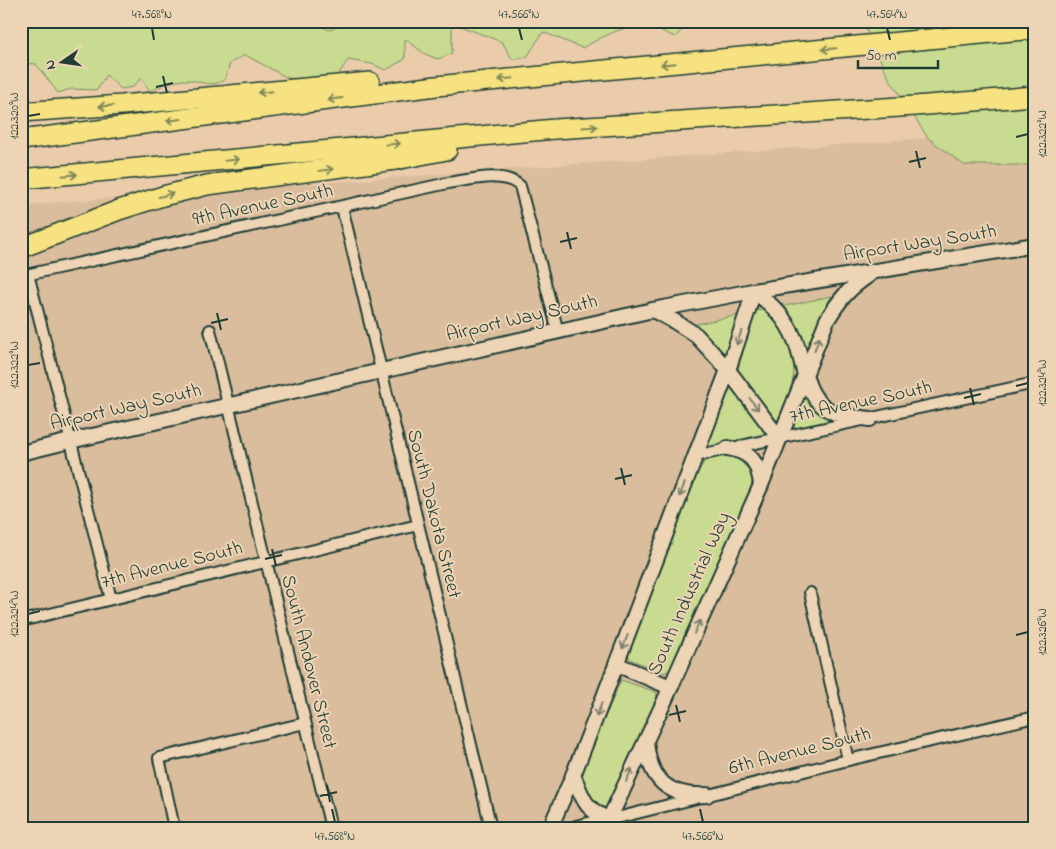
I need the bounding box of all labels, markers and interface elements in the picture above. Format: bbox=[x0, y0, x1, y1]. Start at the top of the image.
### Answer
text: 47.568°N bbox=[132, 6, 172, 24]
text: 47.566°N bbox=[498, 6, 540, 24]
text: 47.564°N bbox=[867, 6, 907, 24]
north arrow bbox=[38, 38, 88, 88]
scale bar bbox=[858, 38, 938, 70]
one-way arrow bbox=[822, 44, 838, 54]
text: 50 m bbox=[866, 45, 897, 67]
text: N bbox=[40, 58, 62, 72]
one-way arrow bbox=[660, 59, 676, 69]
one-way arrow bbox=[498, 75, 514, 84]
one-way arrow bbox=[258, 87, 274, 97]
text: 122.320°W bbox=[6, 93, 24, 139]
one-way arrow bbox=[328, 94, 344, 104]
one-way arrow bbox=[99, 102, 115, 111]
text: 122.322°W bbox=[1034, 110, 1052, 158]
one-way arrow bbox=[167, 115, 183, 125]
one-way arrow bbox=[582, 122, 598, 132]
one-way arrow bbox=[385, 140, 401, 149]
one-way arrow bbox=[223, 155, 239, 164]
one-way arrow bbox=[318, 165, 334, 175]
one-way arrow bbox=[61, 170, 77, 180]
street label: 9th Avenue South bbox=[190, 177, 336, 235]
one-way arrow bbox=[157, 190, 173, 199]
street label: Airport Way South bbox=[841, 218, 999, 270]
street label: Airport Way South bbox=[443, 287, 601, 351]
one-way arrow bbox=[734, 330, 743, 345]
one-way arrow bbox=[813, 337, 822, 352]
text: 122.322°W bbox=[6, 341, 24, 389]
text: 122.324°W bbox=[1034, 360, 1052, 406]
street label: 7th Avenue South bbox=[787, 374, 935, 432]
street label: Airport Way South bbox=[47, 376, 205, 440]
one-way arrow bbox=[748, 397, 759, 410]
street label: South Dakota Street bbox=[398, 426, 468, 602]
one-way arrow bbox=[677, 482, 686, 497]
street label: South Industrial Way bbox=[641, 508, 739, 680]
street label: 7th Avenue South bbox=[98, 534, 246, 598]
street label: South Andover Street bbox=[272, 572, 344, 752]
text: 122.324°W bbox=[6, 591, 24, 637]
text: 122.326°W bbox=[1034, 609, 1052, 655]
one-way arrow bbox=[692, 620, 702, 635]
one-way arrow bbox=[619, 634, 629, 649]
one-way arrow bbox=[594, 702, 603, 717]
street label: 6th Avenue South bbox=[726, 720, 874, 784]
one-way arrow bbox=[625, 768, 635, 783]
text: 47.568°N bbox=[315, 828, 355, 846]
text: 47.566°N bbox=[682, 828, 724, 846]

